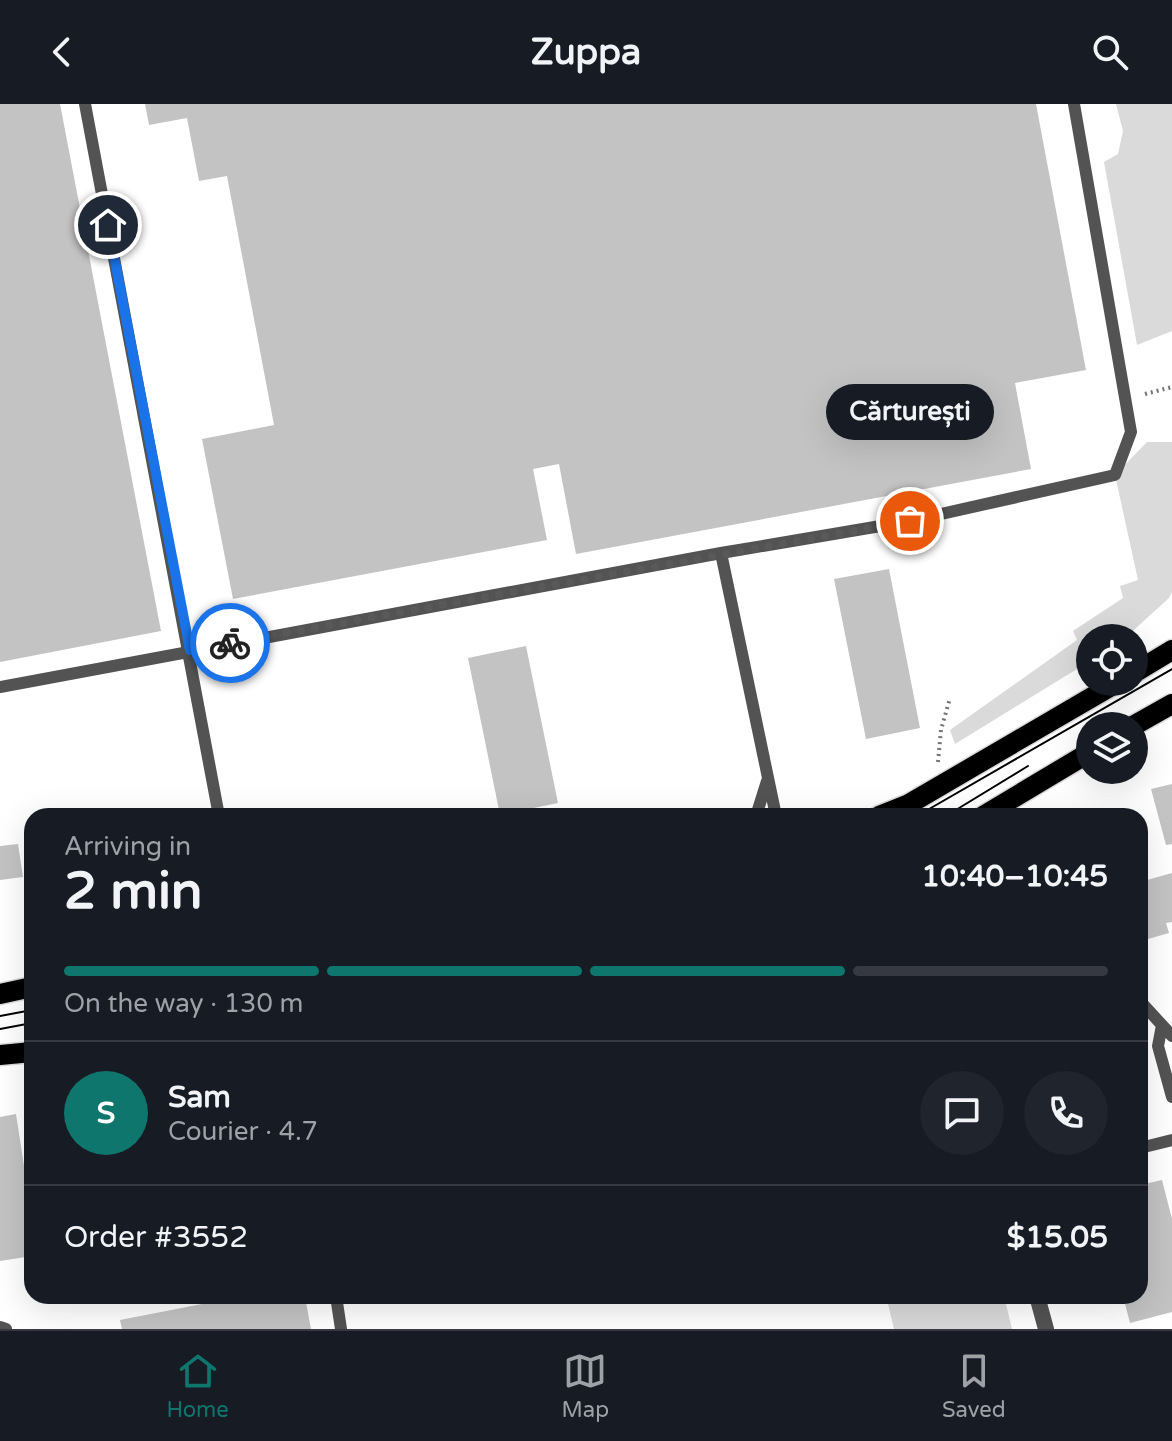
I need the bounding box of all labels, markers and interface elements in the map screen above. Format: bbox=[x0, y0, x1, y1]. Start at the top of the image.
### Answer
icon: back bbox=[40, 30, 84, 74]
icon: search bbox=[1088, 30, 1132, 74]
text: Zuppa bbox=[531, 31, 641, 74]
pin bbox=[74, 191, 142, 259]
icon: home bbox=[86, 203, 130, 247]
callout: Cărturești bbox=[826, 385, 994, 441]
text: Cărturești bbox=[849, 396, 971, 427]
pin bbox=[876, 487, 944, 555]
icon: bag bbox=[888, 499, 932, 543]
courier bbox=[190, 603, 270, 683]
icon: bike bbox=[208, 621, 252, 665]
map controls bbox=[1076, 624, 1148, 784]
button: locate bbox=[1076, 624, 1148, 696]
button: layers bbox=[1076, 712, 1148, 784]
text: Arriving in bbox=[64, 831, 191, 862]
text: 10:40–10:45 bbox=[921, 858, 1108, 895]
text: 2 min bbox=[64, 860, 203, 923]
text: On the way · 130 m bbox=[64, 988, 303, 1019]
button: chat bbox=[920, 1071, 1004, 1155]
button: phone bbox=[1024, 1071, 1108, 1155]
text: Sam bbox=[168, 1079, 231, 1116]
text: S bbox=[97, 1095, 115, 1132]
text: Courier · 4.7 bbox=[168, 1116, 318, 1147]
text: Order #3552 bbox=[64, 1219, 248, 1256]
text: $15.05 bbox=[1007, 1219, 1108, 1256]
tab: Home bbox=[166, 1349, 229, 1423]
tab: Map bbox=[562, 1349, 609, 1423]
tab: Saved bbox=[942, 1349, 1006, 1423]

